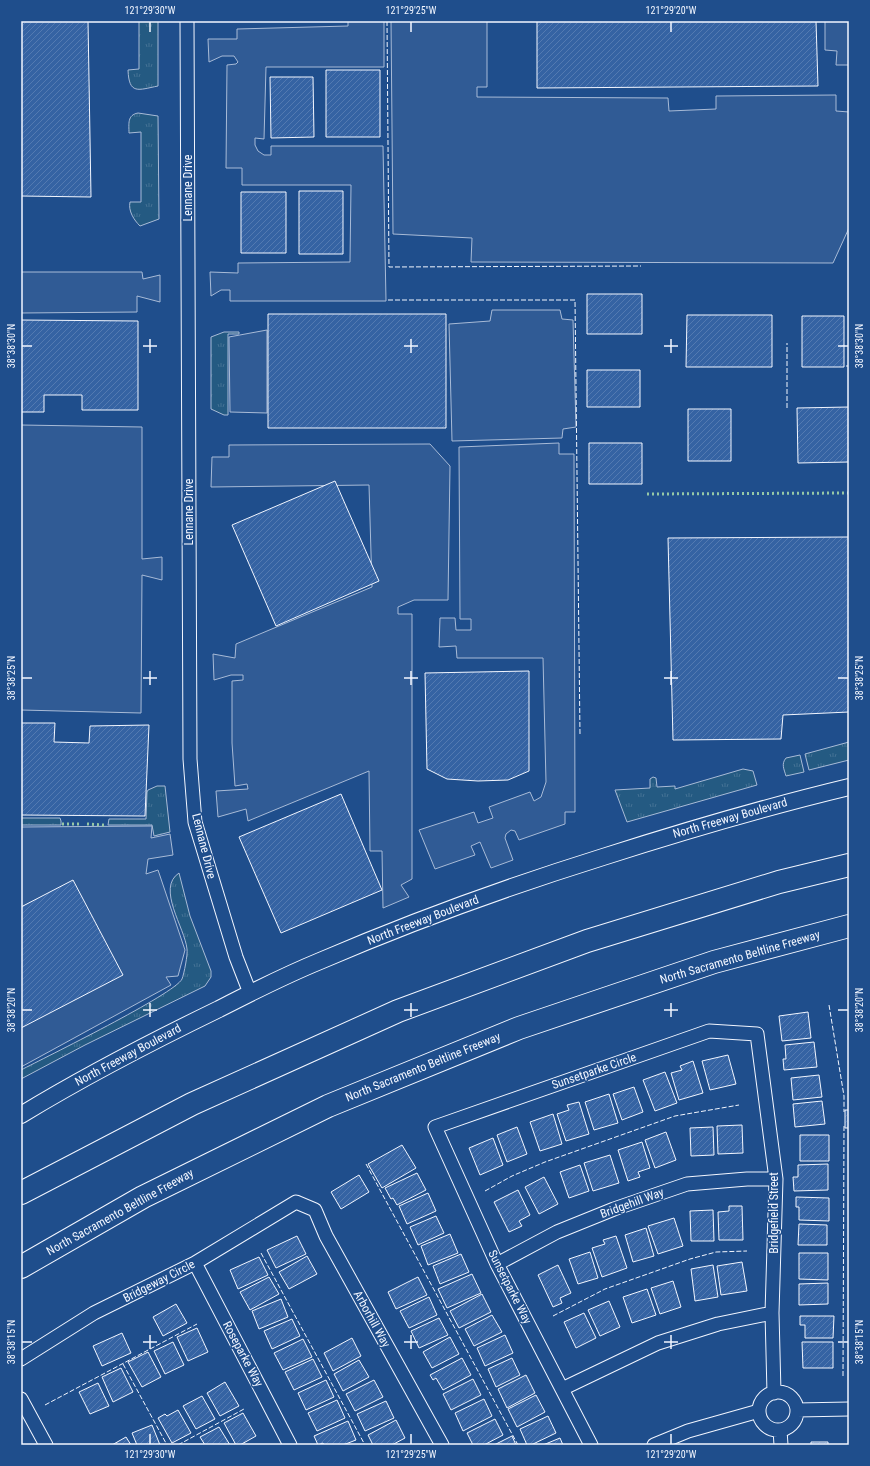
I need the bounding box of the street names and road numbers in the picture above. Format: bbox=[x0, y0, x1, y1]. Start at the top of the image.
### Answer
street label: Lennane Drive bbox=[181, 154, 195, 221]
street label: Lennane Drive bbox=[182, 478, 196, 545]
street label: North Freeway Boulevard bbox=[671, 795, 789, 841]
street label: Lennane Drive bbox=[189, 812, 219, 880]
street label: North Freeway Boulevard bbox=[365, 892, 481, 948]
street label: North Sacramento Beltline Freeway bbox=[658, 927, 822, 987]
street label: North Freeway Boulevard bbox=[73, 1021, 183, 1089]
street label: North Sacramento Beltline Freeway bbox=[343, 1029, 503, 1105]
street label: Sunsetparke Circle bbox=[550, 1050, 638, 1092]
street label: North Sacramento Beltline Freeway bbox=[44, 1166, 196, 1258]
street label: Bridgefield Street bbox=[767, 1172, 781, 1254]
street label: Bridgehill Way bbox=[598, 1185, 666, 1221]
street label: Sunsetparke Way bbox=[485, 1248, 535, 1326]
street label: Bridgeway Circle bbox=[121, 1257, 198, 1305]
street label: Arborhill Way bbox=[351, 1288, 393, 1350]
street label: Roseparke Way bbox=[220, 1319, 266, 1389]

